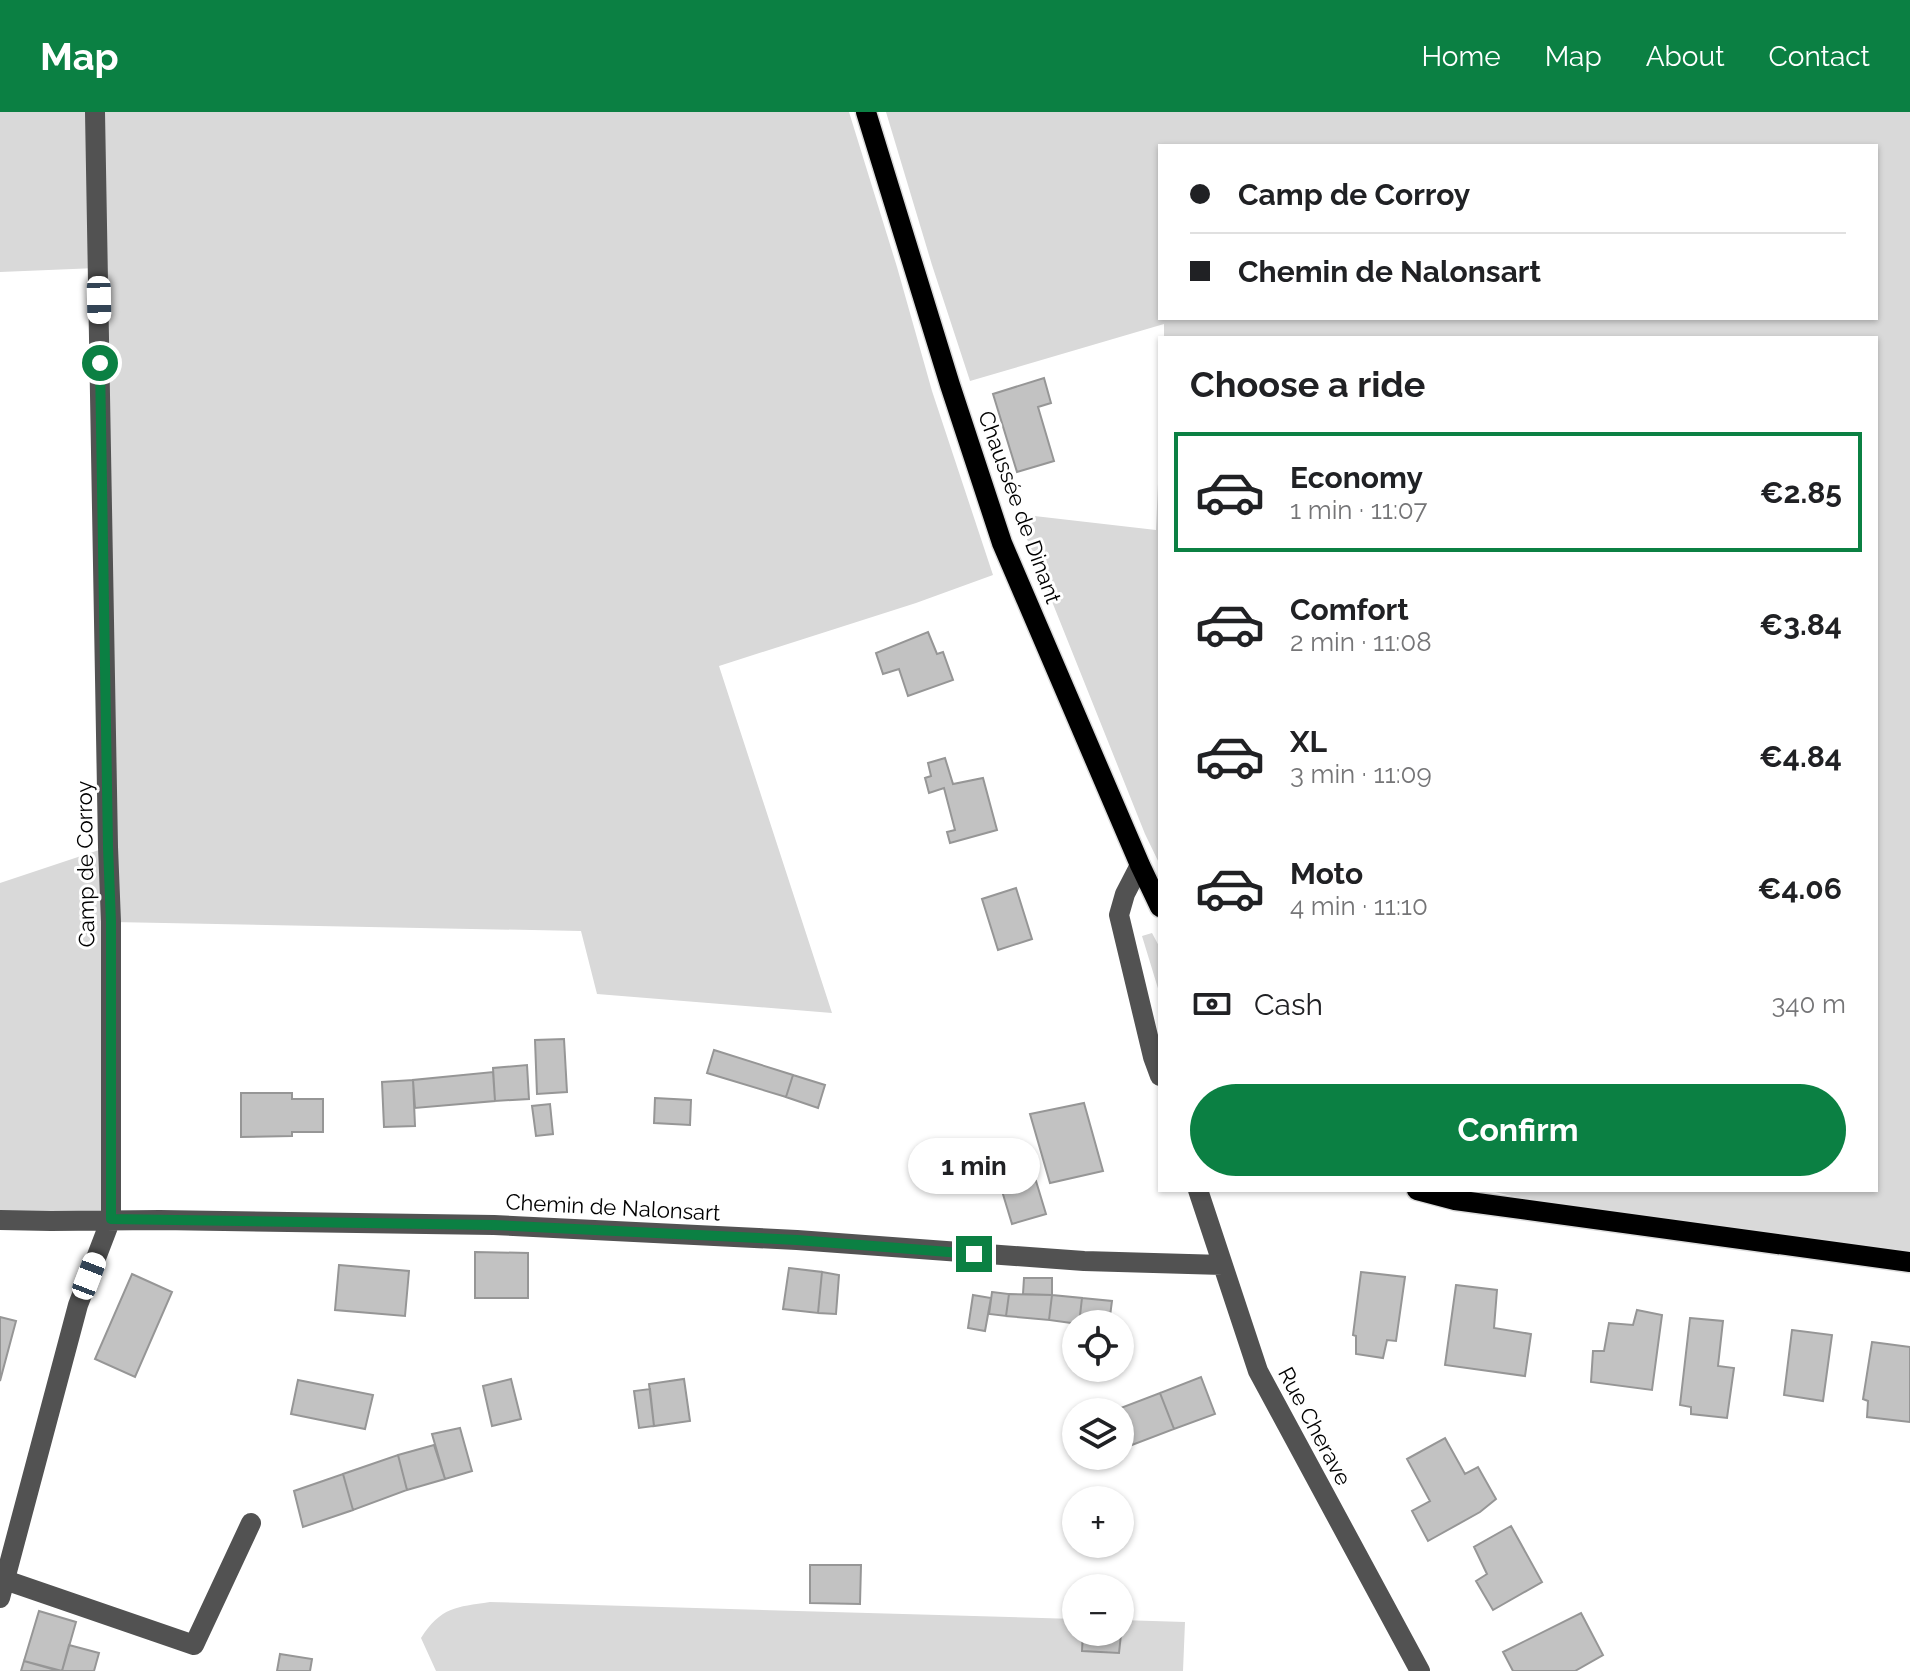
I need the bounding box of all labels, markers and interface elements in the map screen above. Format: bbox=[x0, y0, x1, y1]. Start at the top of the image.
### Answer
text: Map bbox=[40, 34, 119, 79]
text: Home bbox=[1421, 40, 1501, 73]
text: Map bbox=[1545, 40, 1602, 73]
text: About bbox=[1646, 40, 1725, 73]
text: Contact bbox=[1769, 40, 1870, 73]
text: Camp de Corroy bbox=[1238, 177, 1470, 212]
text: Chemin de Nalonsart bbox=[1238, 254, 1541, 289]
car bbox=[87, 276, 111, 324]
route start bbox=[82, 345, 118, 381]
text: Choose a ride bbox=[1190, 363, 1425, 405]
street label: Chaussée de Dinant bbox=[973, 407, 1067, 608]
icon: car bbox=[1194, 456, 1266, 528]
text: Economy bbox=[1290, 460, 1423, 495]
text: €2.85 bbox=[1760, 475, 1842, 510]
text: 1 min · 11:07 bbox=[1290, 495, 1427, 525]
icon: car bbox=[1194, 588, 1266, 660]
text: Comfort bbox=[1290, 592, 1409, 627]
text: €3.84 bbox=[1759, 607, 1842, 642]
text: 2 min · 11:08 bbox=[1290, 627, 1432, 657]
icon: car bbox=[1194, 720, 1266, 792]
text: XL bbox=[1290, 724, 1327, 759]
text: €4.84 bbox=[1759, 739, 1842, 774]
text: 3 min · 11:09 bbox=[1290, 759, 1432, 789]
street label: Camp de Corroy bbox=[71, 780, 99, 948]
icon: car bbox=[1194, 852, 1266, 924]
text: Moto bbox=[1290, 856, 1363, 891]
text: €4.06 bbox=[1758, 871, 1842, 906]
text: 4 min · 11:10 bbox=[1290, 891, 1428, 921]
icon: cash bbox=[1190, 982, 1234, 1026]
text: Cash bbox=[1254, 987, 1323, 1022]
text: 340 m bbox=[1771, 989, 1846, 1019]
button: Confirm bbox=[1190, 1084, 1846, 1176]
callout: 1 min bbox=[908, 1138, 1040, 1194]
text: 1 min bbox=[941, 1151, 1007, 1181]
street label: Chemin de Nalonsart bbox=[505, 1188, 722, 1226]
route end bbox=[956, 1236, 992, 1272]
car bbox=[69, 1249, 109, 1303]
map controls bbox=[1062, 1310, 1134, 1646]
button: locate bbox=[1062, 1310, 1134, 1382]
street label: Rue Cherave bbox=[1273, 1362, 1357, 1490]
button: layers bbox=[1062, 1398, 1134, 1470]
button: + bbox=[1062, 1486, 1134, 1558]
button: − bbox=[1062, 1574, 1134, 1646]

